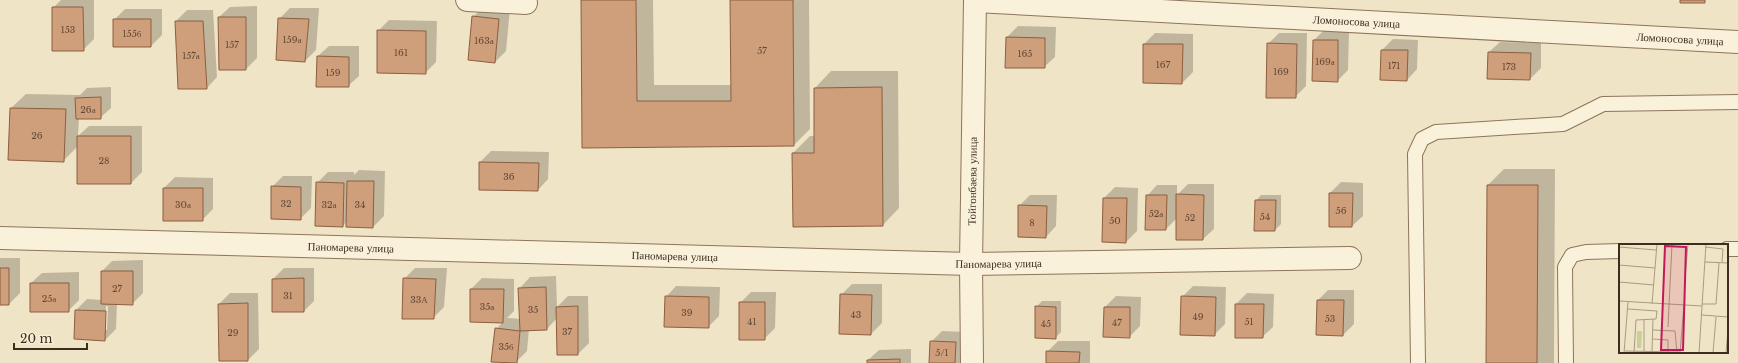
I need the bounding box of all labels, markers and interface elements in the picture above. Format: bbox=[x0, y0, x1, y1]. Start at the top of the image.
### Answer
street label: Ломоносова улица bbox=[1312, 12, 1401, 31]
house number: 153 bbox=[61, 24, 75, 35]
house number: 155б bbox=[123, 28, 142, 39]
street label: Ломоносова улица bbox=[1636, 30, 1724, 48]
house number: 159а bbox=[283, 34, 301, 45]
house number: 163а bbox=[474, 35, 494, 46]
house number: 157 bbox=[225, 39, 239, 50]
house number: 57 bbox=[757, 45, 767, 56]
house number: 161 bbox=[394, 47, 408, 58]
house number: 165 bbox=[1018, 48, 1032, 59]
house number: 157а bbox=[182, 50, 200, 61]
house number: 169а bbox=[1315, 56, 1335, 67]
house number: 167 bbox=[1156, 59, 1171, 70]
house number: 171 bbox=[1388, 60, 1400, 71]
house number: 173 bbox=[1502, 61, 1516, 72]
house number: 169 bbox=[1273, 66, 1289, 77]
house number: 159 bbox=[326, 67, 341, 78]
house number: 26а bbox=[80, 104, 96, 115]
house number: 26 bbox=[31, 130, 43, 141]
street label: Тойгонбаева улица bbox=[965, 136, 980, 225]
house number: 28 bbox=[99, 155, 110, 166]
house number: 36 bbox=[503, 171, 515, 182]
house number: 32 bbox=[280, 198, 292, 209]
house number: 30а bbox=[175, 199, 191, 210]
house number: 32а bbox=[321, 199, 337, 210]
house number: 34 bbox=[355, 199, 365, 210]
house number: 56 bbox=[1336, 205, 1347, 216]
house number: 52а bbox=[1149, 208, 1163, 219]
house number: 54 bbox=[1260, 211, 1270, 222]
house number: 52 bbox=[1185, 212, 1195, 223]
house number: 50 bbox=[1109, 215, 1121, 226]
house number: 8 bbox=[1029, 217, 1035, 228]
street label: Паномарева улица bbox=[307, 239, 394, 256]
inset map bbox=[1619, 244, 1728, 353]
street label: Паномарева улица bbox=[631, 248, 718, 264]
street label: Паномарева улица bbox=[955, 256, 1042, 271]
house number: 27 bbox=[112, 283, 123, 294]
house number: 31 bbox=[283, 290, 293, 301]
house number: 25а bbox=[42, 293, 56, 304]
house number: 33А bbox=[410, 294, 428, 305]
house number: 35а bbox=[480, 301, 494, 312]
house number: 35 bbox=[528, 304, 538, 315]
house number: 39 bbox=[681, 307, 693, 318]
house number: 43 bbox=[851, 309, 861, 320]
house number: 49 bbox=[1192, 311, 1204, 322]
house number: 53 bbox=[1325, 313, 1335, 324]
house number: 41 bbox=[747, 316, 757, 327]
house number: 51 bbox=[1244, 316, 1254, 327]
house number: 47 bbox=[1112, 317, 1122, 328]
house number: 45 bbox=[1041, 318, 1051, 329]
scale bar bbox=[14, 325, 87, 351]
house number: 37 bbox=[562, 326, 573, 337]
house number: 29 bbox=[227, 327, 239, 338]
text: 20 m bbox=[20, 331, 52, 346]
house number: 35б bbox=[498, 341, 514, 352]
house number: 5/1 bbox=[935, 347, 949, 358]

